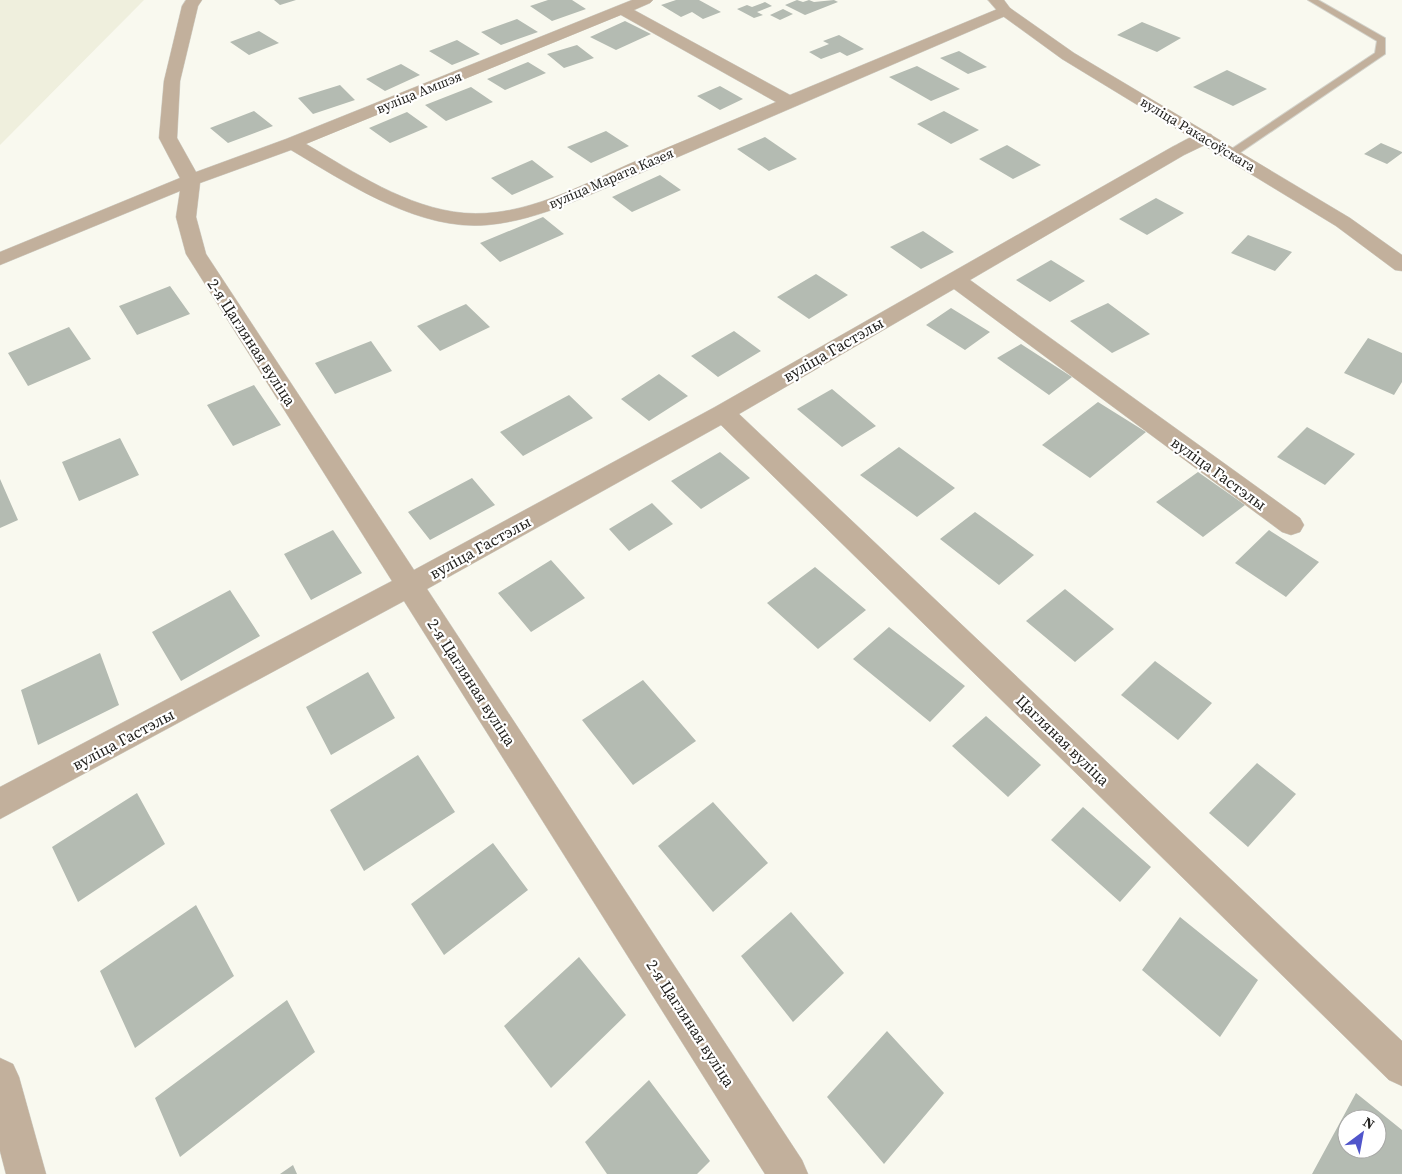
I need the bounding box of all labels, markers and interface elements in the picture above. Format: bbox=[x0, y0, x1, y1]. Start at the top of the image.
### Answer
street label: вуліца Амшэя bbox=[373, 66, 465, 118]
street label: вуліца Ракасоўскага bbox=[1137, 92, 1260, 177]
street label: вуліца Марата Казея bbox=[545, 143, 677, 213]
street label: 2-я Цагляная вуліца bbox=[202, 274, 302, 411]
street label: вуліца Гастэлы bbox=[779, 311, 887, 387]
street label: вуліца Гастэлы bbox=[1167, 431, 1271, 515]
street label: вуліца Гастэлы bbox=[425, 510, 535, 584]
street label: 2-я Цагляная вуліца bbox=[422, 614, 522, 751]
street label: Цагляная вуліца bbox=[1011, 689, 1115, 791]
street label: вуліца Гастэлы bbox=[68, 703, 178, 775]
street label: 2-я Цагляная вуліца bbox=[641, 955, 741, 1092]
north arrow bbox=[1337, 1109, 1387, 1159]
text: N bbox=[1359, 1112, 1379, 1134]

